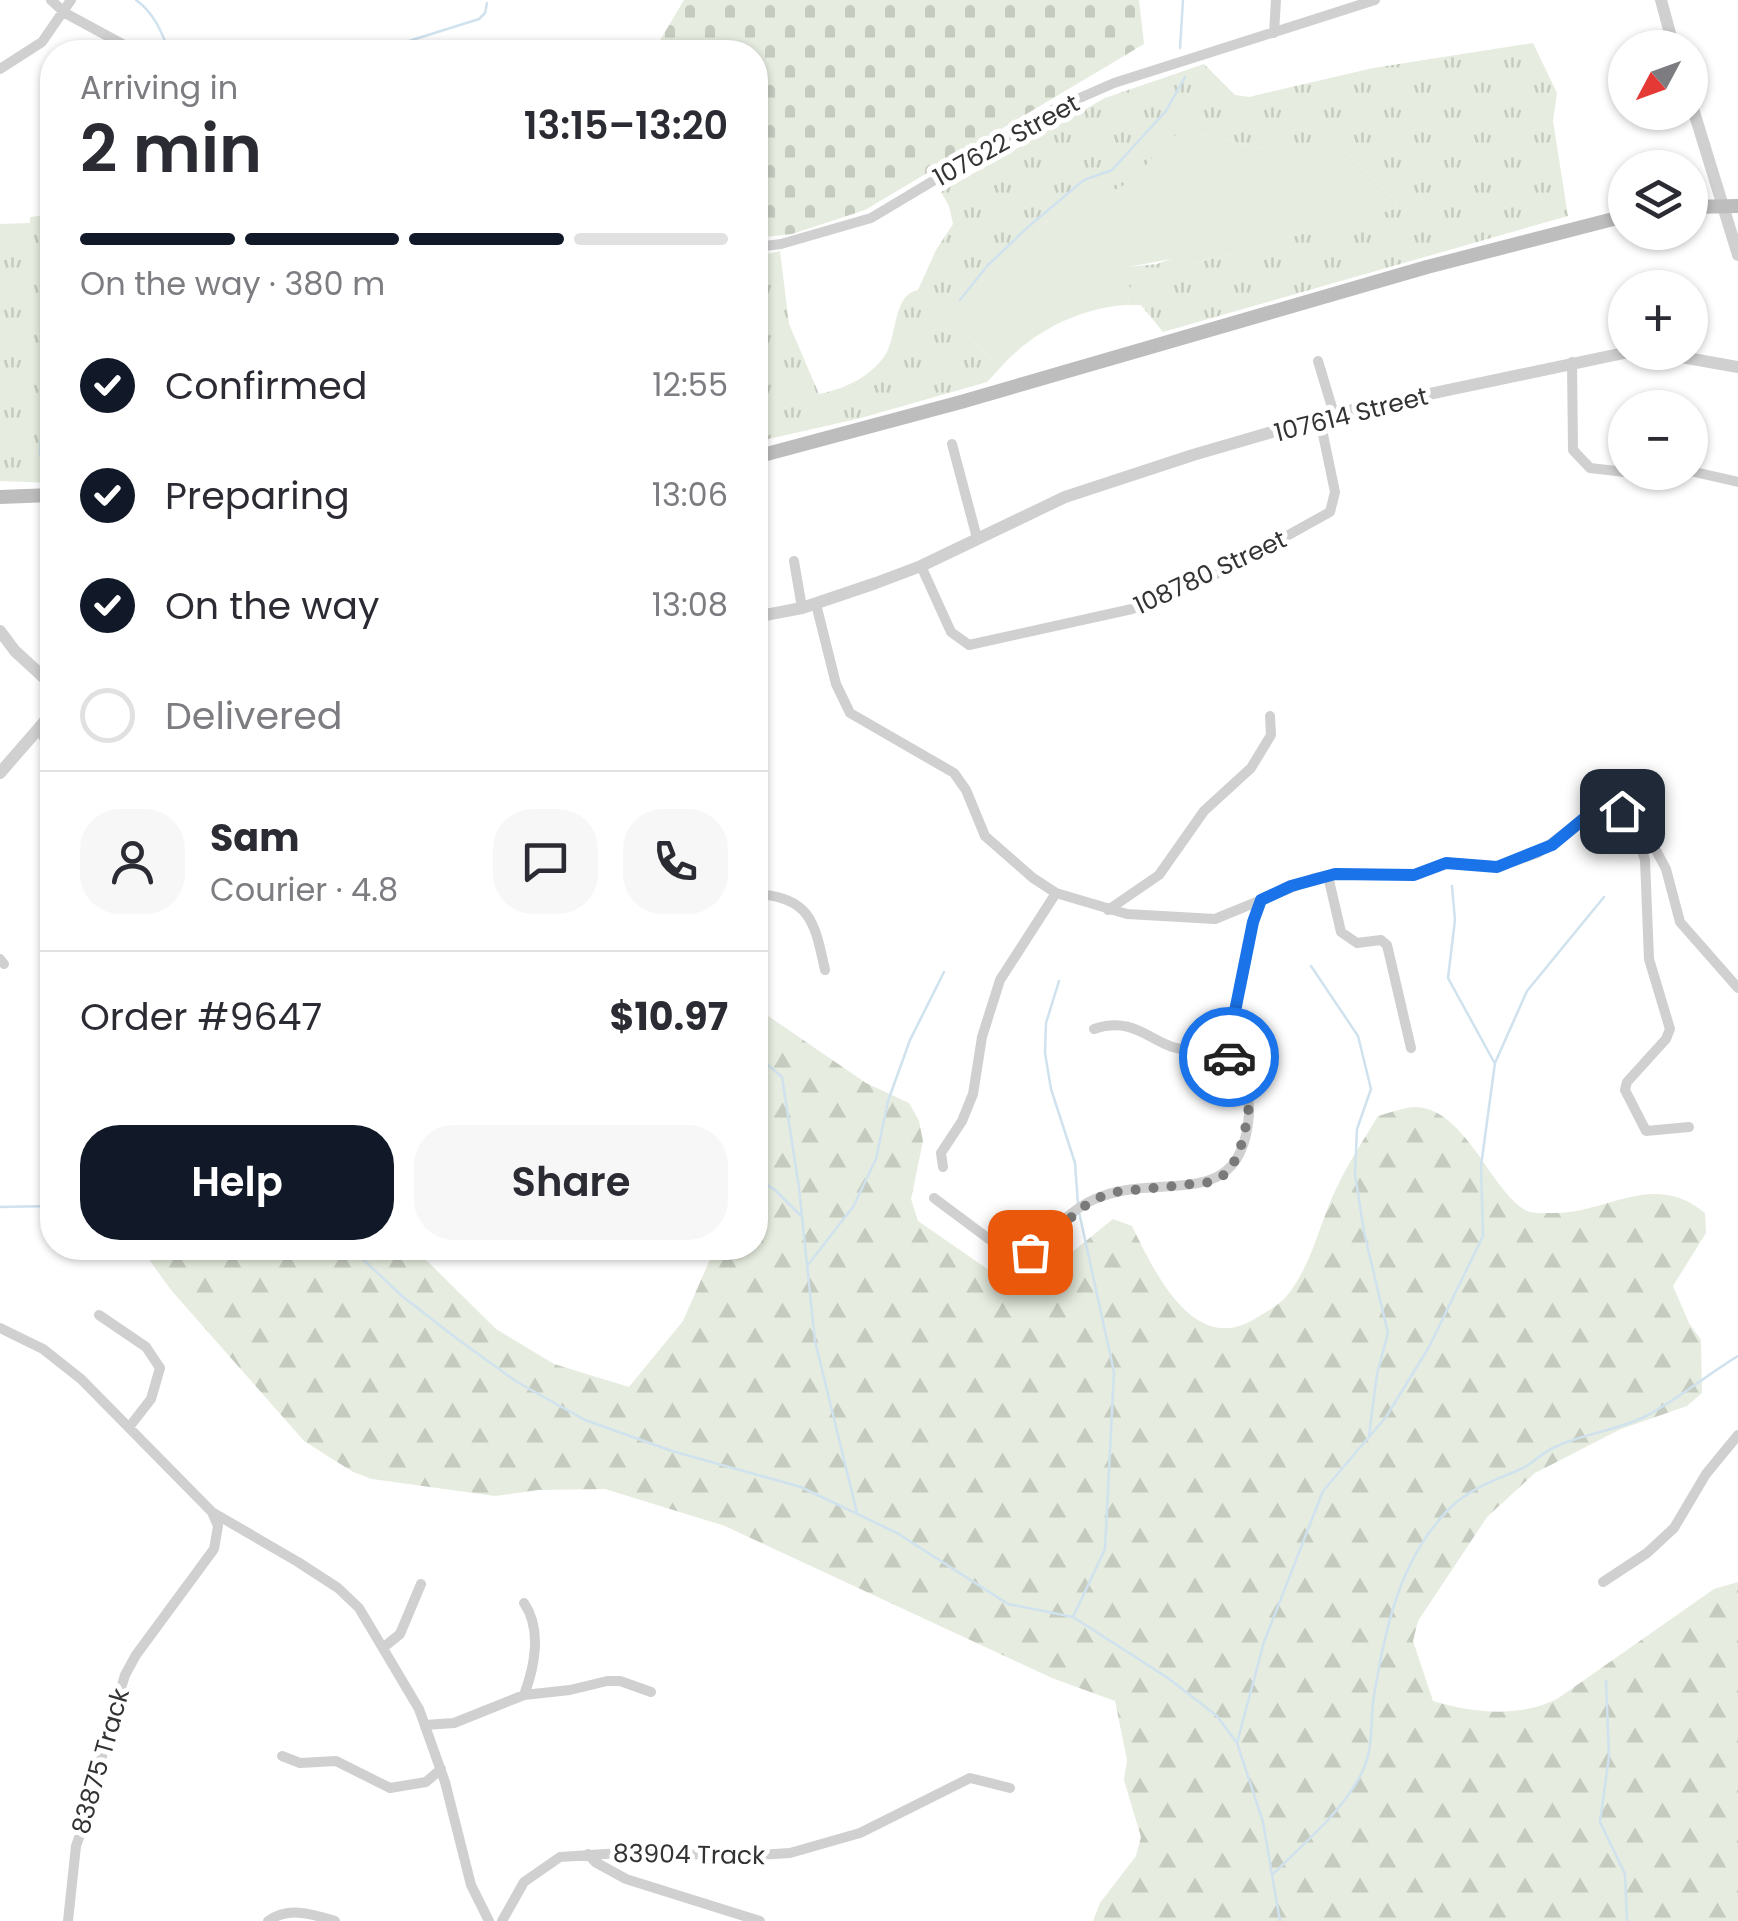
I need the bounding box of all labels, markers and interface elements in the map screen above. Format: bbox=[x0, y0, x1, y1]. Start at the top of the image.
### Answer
north arrow bbox=[1608, 30, 1708, 130]
map controls bbox=[1608, 30, 1708, 490]
text: Arriving in bbox=[80, 65, 238, 110]
street label: 107622 Street bbox=[927, 86, 1086, 195]
text: 13:15–13:20 bbox=[524, 99, 728, 152]
text: 2 min bbox=[80, 104, 262, 195]
button: layers bbox=[1608, 150, 1708, 250]
text: On the way · 380 m bbox=[80, 261, 385, 306]
button: + bbox=[1608, 270, 1708, 370]
icon: check bbox=[80, 358, 135, 413]
text: Confirmed bbox=[165, 359, 367, 412]
text: 12:55 bbox=[652, 362, 728, 407]
street label: 107614 Street bbox=[1271, 379, 1431, 450]
button: − bbox=[1608, 390, 1708, 490]
icon: check bbox=[80, 468, 135, 523]
text: Preparing bbox=[165, 469, 350, 522]
text: 13:06 bbox=[652, 472, 728, 517]
street label: 108780 Street bbox=[1128, 522, 1292, 623]
icon: check bbox=[80, 578, 135, 633]
text: On the way bbox=[165, 579, 379, 632]
text: 13:08 bbox=[652, 582, 728, 627]
text: Delivered bbox=[165, 689, 342, 742]
pin bbox=[1580, 769, 1665, 854]
icon: home bbox=[1595, 784, 1650, 839]
button: person bbox=[80, 809, 185, 914]
button: chat bbox=[493, 809, 598, 914]
button: phone bbox=[623, 809, 728, 914]
text: Sam bbox=[210, 811, 299, 864]
text: Courier · 4.8 bbox=[210, 867, 398, 912]
text: Order #9647 bbox=[80, 990, 322, 1043]
text: $10.97 bbox=[610, 990, 728, 1043]
courier bbox=[1179, 1007, 1279, 1107]
icon: car bbox=[1202, 1030, 1257, 1085]
button: Help bbox=[80, 1125, 394, 1240]
button: Share bbox=[414, 1125, 728, 1240]
pin bbox=[988, 1210, 1073, 1295]
icon: bag bbox=[1003, 1225, 1058, 1280]
street label: 83875 Track bbox=[63, 1684, 138, 1838]
street label: 83904 Track bbox=[613, 1836, 765, 1873]

